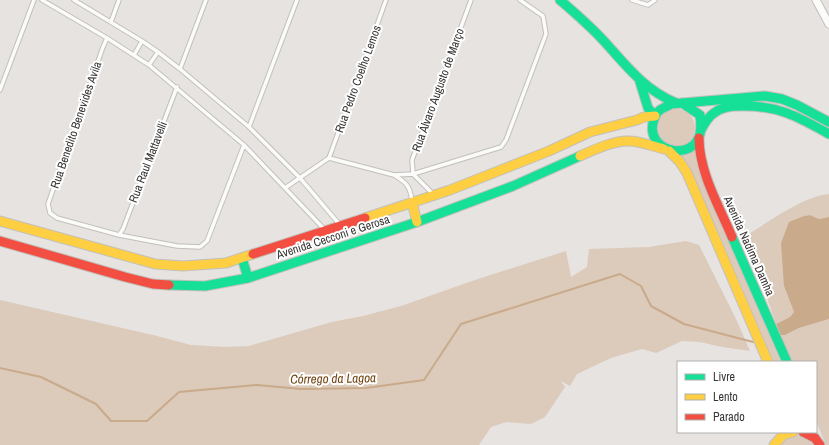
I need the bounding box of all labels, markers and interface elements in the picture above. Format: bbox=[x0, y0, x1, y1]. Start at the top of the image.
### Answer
street label: Rua Pedro Coelho Lemos bbox=[331, 23, 385, 135]
street label: Rua Álvaro Augusto de Março bbox=[408, 26, 468, 154]
street label: Rua Benedito Benevides Avila bbox=[47, 59, 105, 191]
street label: Rua Raul Mattavelli bbox=[125, 119, 171, 205]
street label: Avenida Nadima Damha bbox=[719, 193, 778, 299]
street label: Avenida Cecconi e Gerosa bbox=[273, 211, 392, 263]
legend bbox=[677, 361, 817, 433]
water label: Córrego da Lagoa bbox=[290, 369, 376, 388]
text: Livre bbox=[713, 369, 735, 385]
text: Lento bbox=[713, 389, 738, 405]
text: Parado bbox=[713, 409, 745, 425]

